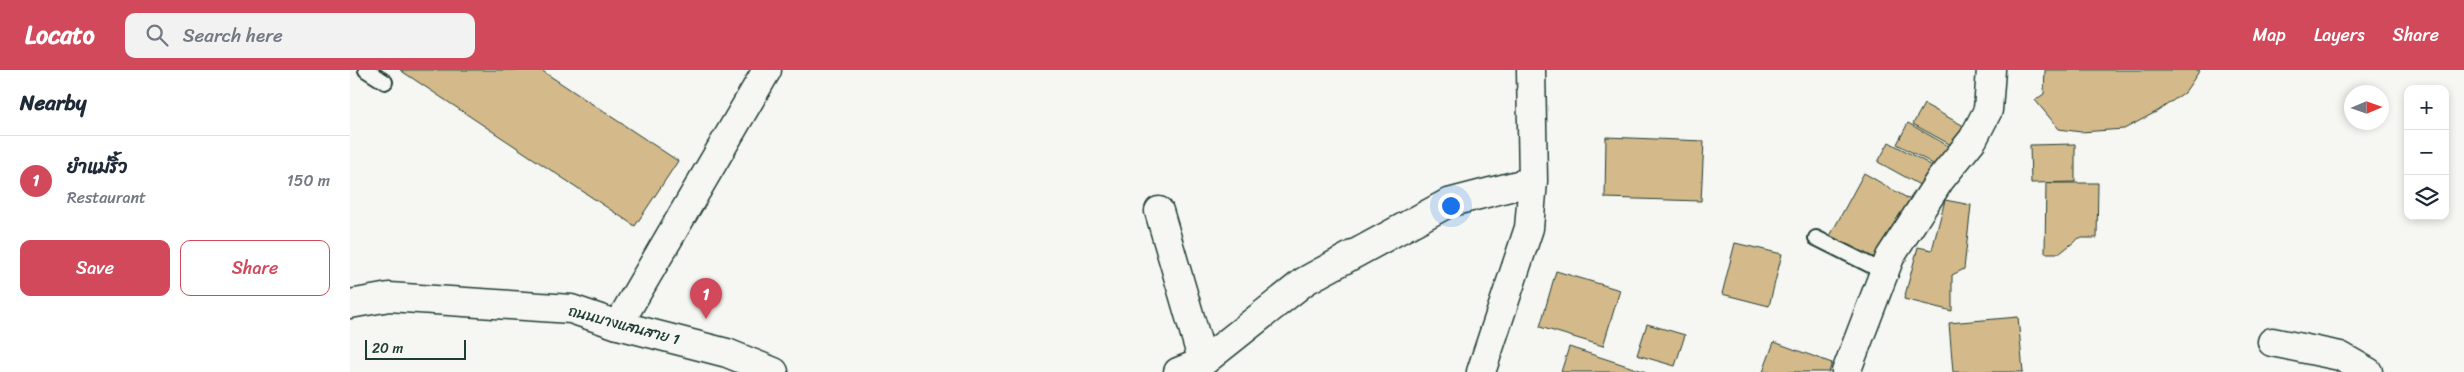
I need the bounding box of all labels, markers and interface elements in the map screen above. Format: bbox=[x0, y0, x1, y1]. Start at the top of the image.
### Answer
search box bbox=[125, 13, 475, 58]
text: Locato bbox=[25, 14, 95, 56]
text: Search here bbox=[183, 19, 283, 52]
text: Map bbox=[2253, 19, 2286, 51]
text: Layers bbox=[2314, 19, 2365, 51]
text: Share bbox=[2393, 19, 2439, 51]
icon: search bbox=[143, 21, 171, 49]
text: Nearby bbox=[20, 84, 86, 122]
north arrow bbox=[2344, 85, 2389, 130]
map controls bbox=[2404, 85, 2449, 220]
button: + bbox=[2404, 85, 2449, 130]
button: − bbox=[2404, 130, 2449, 175]
text: ยำแม่ริ้ว bbox=[67, 150, 127, 183]
text: 1 bbox=[33, 166, 39, 195]
text: 150 m bbox=[287, 166, 330, 195]
button: layers bbox=[2404, 175, 2449, 220]
text: Restaurant bbox=[67, 183, 146, 212]
your location bbox=[1438, 193, 1464, 219]
button: Save bbox=[20, 240, 170, 296]
button: Share bbox=[180, 240, 330, 296]
pin: 1 bbox=[690, 278, 722, 319]
street label: ถนนบางแสนสาย 1 bbox=[565, 298, 683, 352]
text: 20 m bbox=[372, 336, 403, 361]
scale bar bbox=[365, 337, 466, 360]

